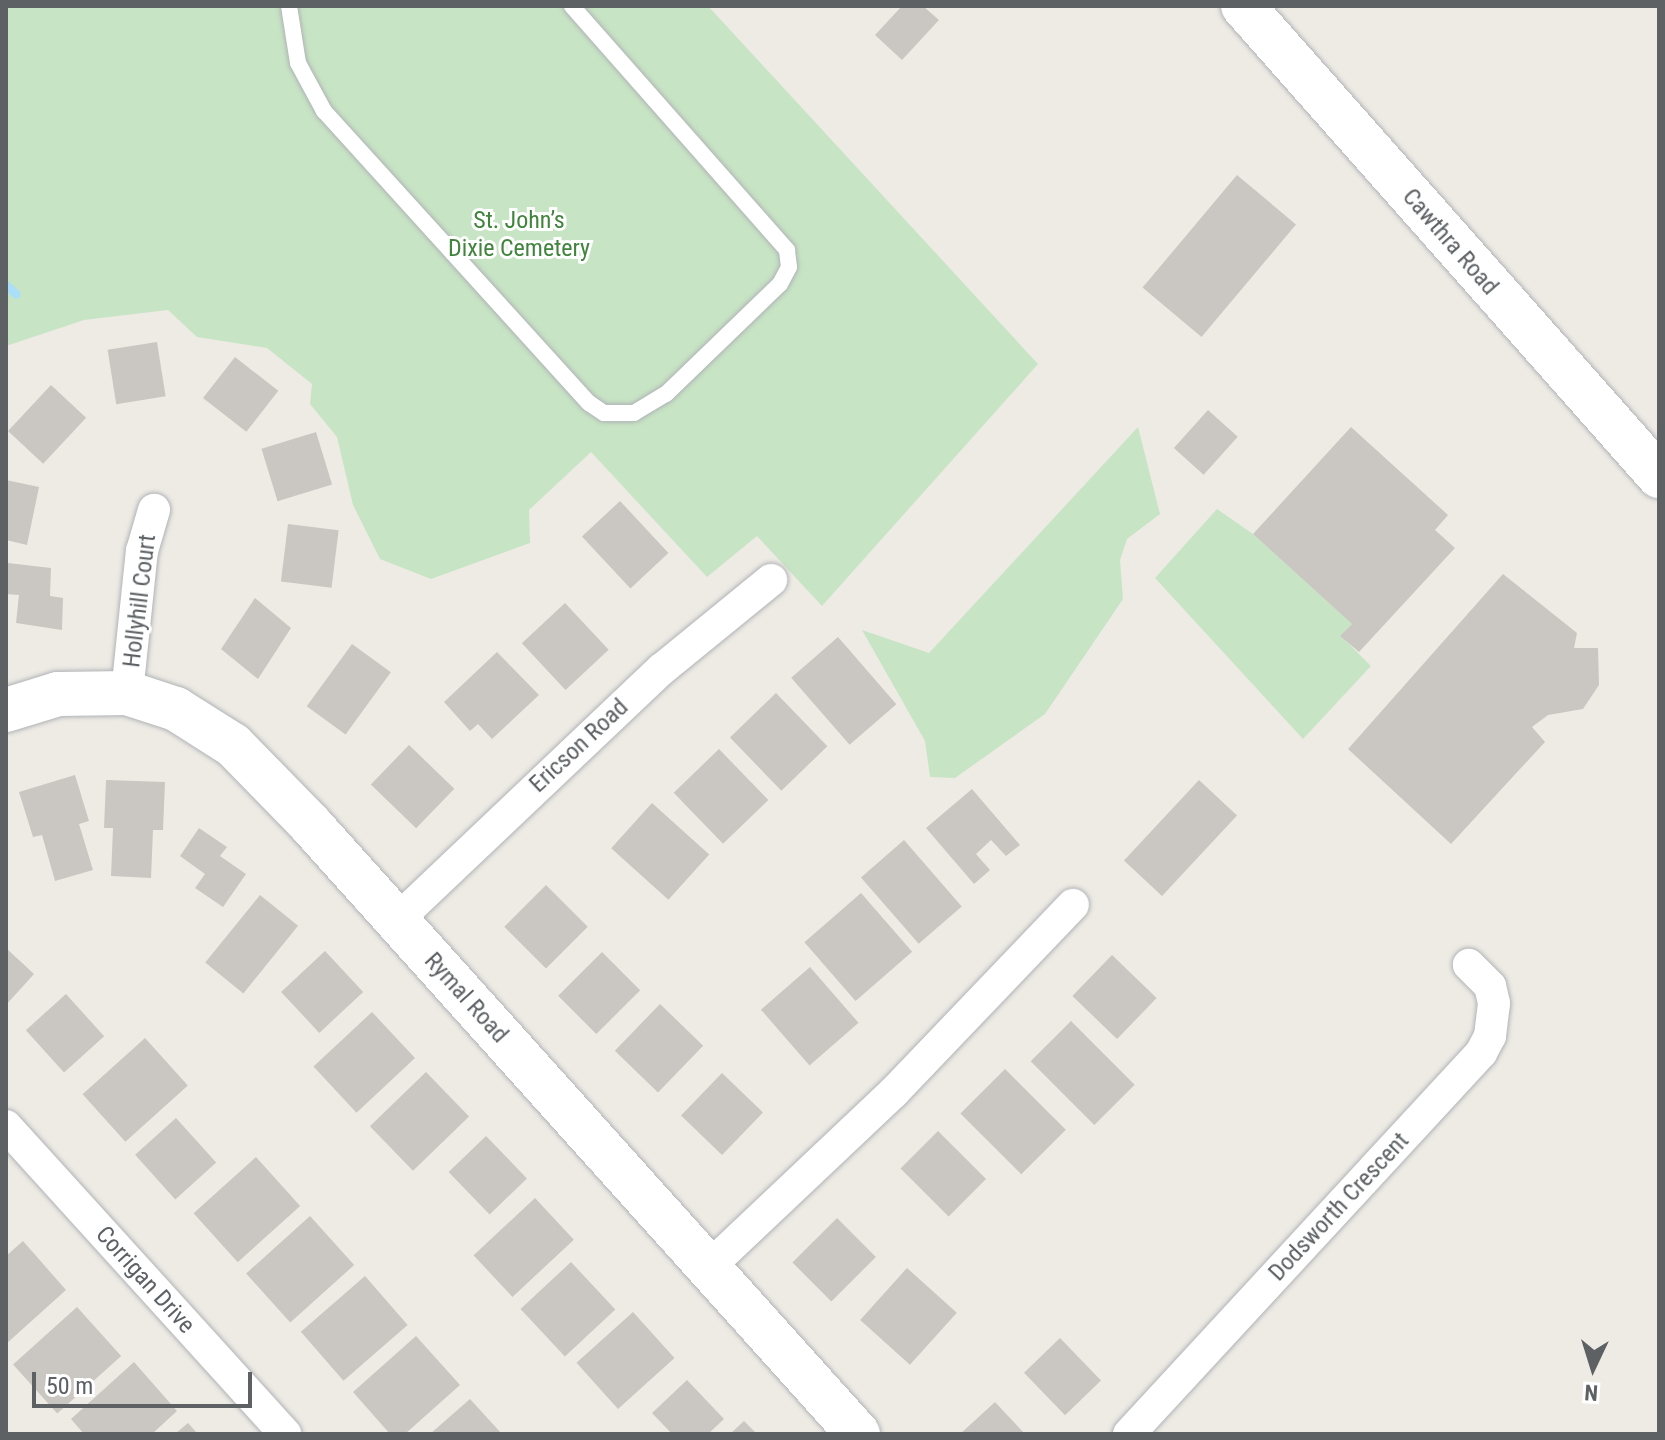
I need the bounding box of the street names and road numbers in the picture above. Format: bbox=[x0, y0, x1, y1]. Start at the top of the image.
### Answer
street label: Cawthra Road bbox=[1396, 183, 1504, 301]
street label: Hollyhill Court bbox=[118, 533, 162, 669]
street label: Ericson Road bbox=[524, 693, 634, 799]
street label: Rymal Road bbox=[418, 947, 514, 1049]
street label: Dodsworth Crescent bbox=[1263, 1127, 1415, 1287]
street label: Corrigan Drive bbox=[89, 1221, 201, 1339]

